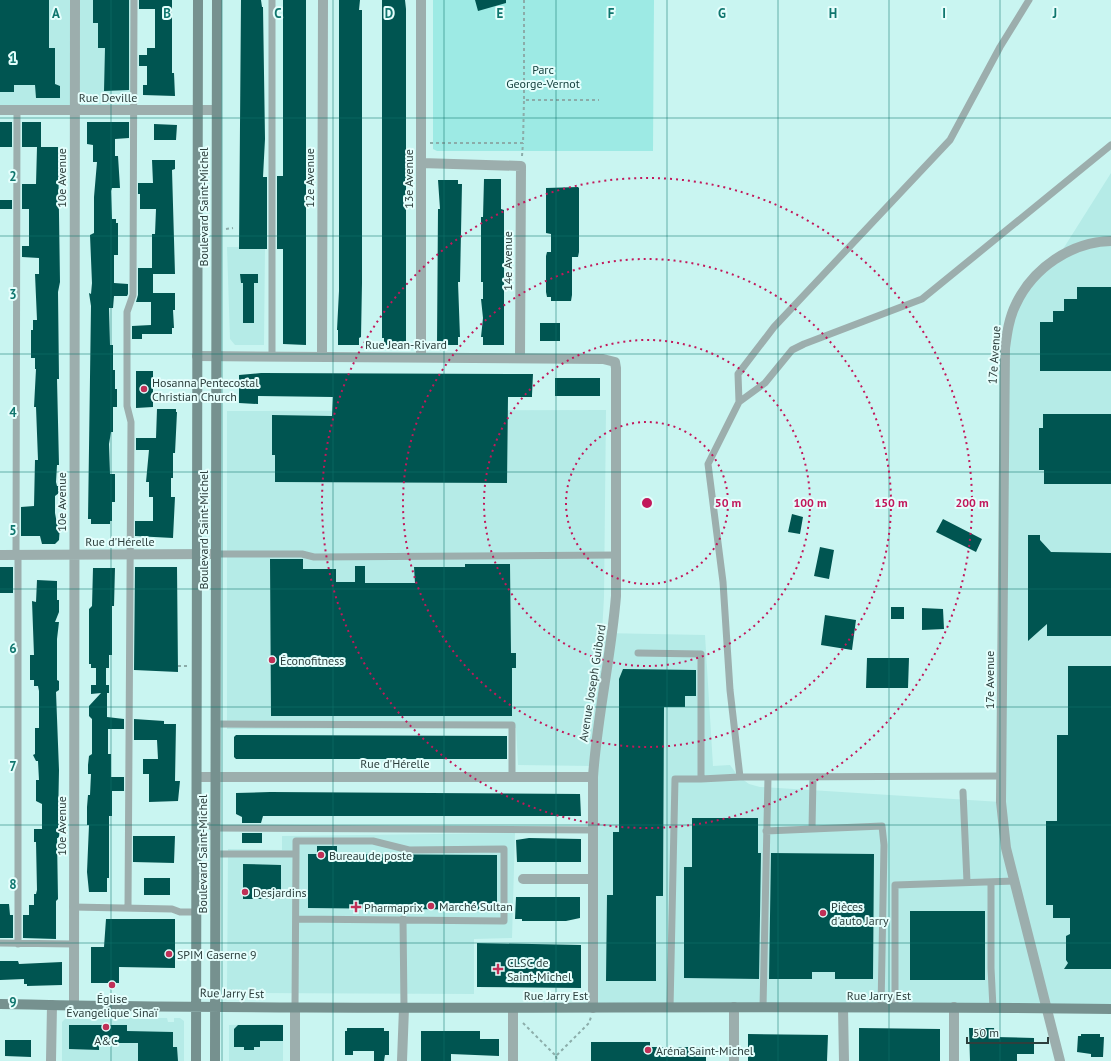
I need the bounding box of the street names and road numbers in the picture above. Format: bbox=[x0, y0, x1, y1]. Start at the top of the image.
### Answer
street label: Rue Deville bbox=[79, 90, 137, 105]
street label: Boulevard Saint-Michel bbox=[196, 147, 211, 267]
street label: 10e Avenue bbox=[54, 148, 69, 208]
street label: 12e Avenue bbox=[302, 148, 317, 208]
street label: 13e Avenue bbox=[401, 149, 416, 209]
street label: 14e Avenue bbox=[500, 231, 515, 291]
street label: 17e Avenue bbox=[984, 325, 1004, 385]
street label: Rue Jean-Rivard bbox=[365, 337, 447, 352]
street label: Boulevard Saint-Michel bbox=[196, 470, 211, 590]
street label: 10e Avenue bbox=[54, 472, 69, 532]
street label: Rue d'Hérelle bbox=[85, 534, 155, 549]
street label: Avenue Joseph Guibord bbox=[575, 623, 609, 743]
street label: 17e Avenue bbox=[982, 651, 997, 709]
street label: Rue d'Hérelle bbox=[360, 756, 430, 771]
street label: Boulevard Saint-Michel bbox=[195, 794, 210, 914]
street label: 10e Avenue bbox=[54, 796, 69, 856]
street label: Rue Jarry Est bbox=[200, 985, 264, 1001]
street label: Rue Jarry Est bbox=[524, 988, 588, 1003]
street label: Rue Jarry Est bbox=[847, 988, 911, 1003]

